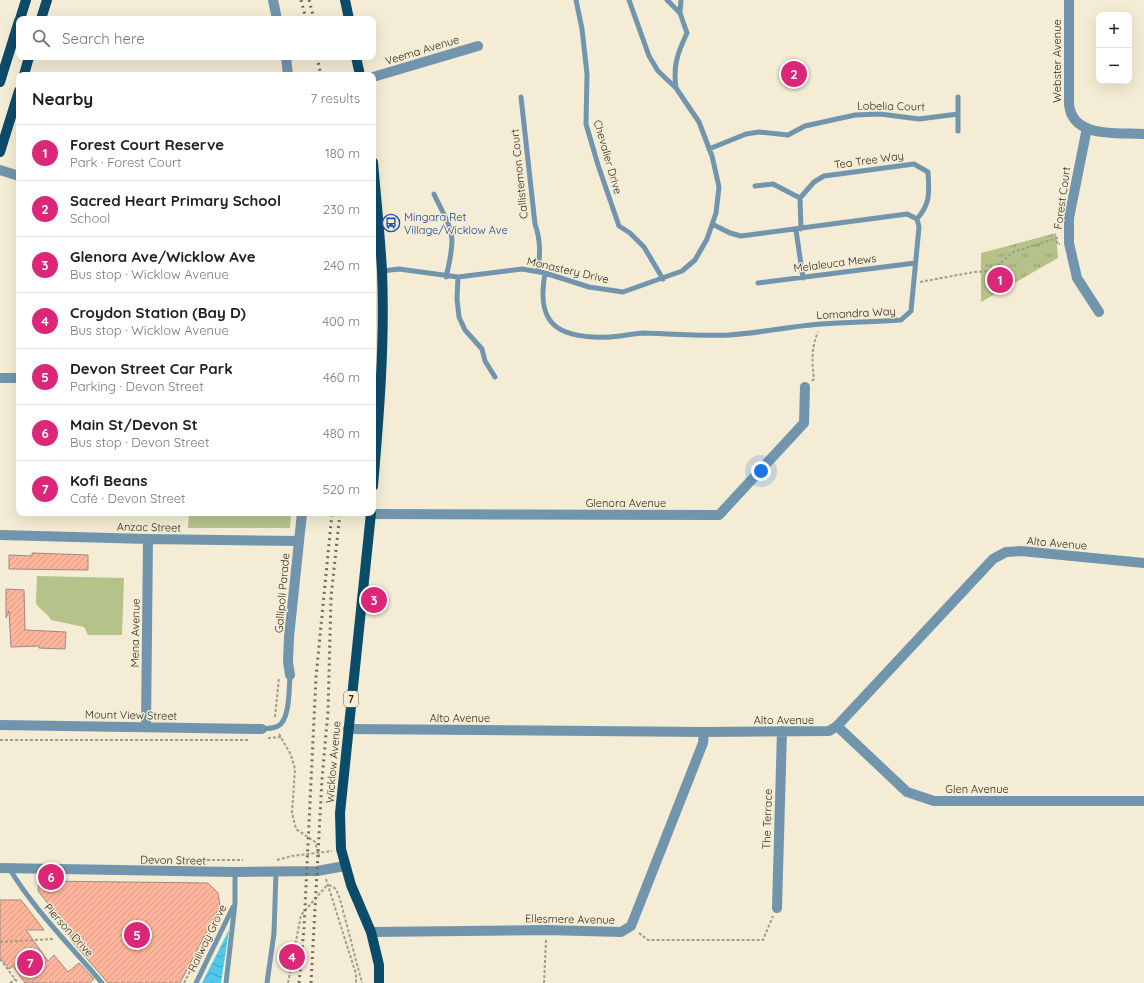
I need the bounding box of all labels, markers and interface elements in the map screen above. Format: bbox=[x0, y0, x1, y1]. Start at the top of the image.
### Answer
map controls bbox=[1096, 12, 1132, 84]
button: + bbox=[1096, 12, 1132, 48]
search box bbox=[16, 16, 376, 60]
street label: Webster Avenue bbox=[1050, 19, 1064, 103]
icon: search bbox=[30, 27, 52, 49]
text: Search here bbox=[62, 29, 145, 48]
street label: Veema Avenue bbox=[383, 32, 461, 68]
button: − bbox=[1096, 48, 1132, 84]
pin: 2 bbox=[781, 59, 807, 89]
text: Nearby bbox=[32, 88, 93, 109]
text: 7 results bbox=[311, 90, 360, 106]
street label: Lobelia Court bbox=[857, 98, 925, 114]
street label: Chevalier Drive bbox=[591, 118, 625, 196]
street label: Callistemon Court bbox=[507, 128, 531, 220]
text: Forest Court Reserve bbox=[70, 135, 224, 154]
text: 1 bbox=[42, 145, 48, 161]
text: 180 m bbox=[325, 145, 360, 161]
street label: Tea Tree Way bbox=[833, 148, 905, 172]
text: Park · Forest Court bbox=[70, 154, 181, 170]
street label: Forest Court bbox=[1051, 166, 1073, 230]
text: Sacred Heart Primary School bbox=[70, 191, 281, 210]
text: 2 bbox=[41, 201, 49, 217]
text: 230 m bbox=[323, 201, 360, 217]
text: School bbox=[70, 210, 110, 226]
place label: Mingara Ret Village/Wicklow Ave bbox=[404, 210, 508, 237]
bus stop icon: Mingara Ret Village/Wicklow Ave bbox=[381, 213, 401, 233]
text: Glenora Ave/Wicklow Ave bbox=[70, 247, 256, 266]
street label: Melaleuca Mews bbox=[793, 251, 877, 275]
street label: Monastery Drive bbox=[526, 254, 610, 286]
text: 3 bbox=[42, 257, 48, 273]
text: 240 m bbox=[323, 257, 360, 273]
pin: 1 bbox=[987, 265, 1013, 295]
text: Bus stop · Wicklow Avenue bbox=[70, 266, 229, 282]
text: Croydon Station (Bay D) bbox=[70, 303, 246, 322]
street label: Lomandra Way bbox=[816, 304, 896, 322]
text: 4 bbox=[41, 313, 49, 329]
text: 400 m bbox=[322, 313, 360, 329]
text: Bus stop · Wicklow Avenue bbox=[70, 322, 229, 338]
text: Devon Street Car Park bbox=[70, 359, 233, 378]
text: 5 bbox=[41, 369, 49, 385]
text: 460 m bbox=[323, 369, 360, 385]
text: Parking · Devon Street bbox=[70, 378, 204, 394]
text: Main St/Devon St bbox=[70, 415, 198, 434]
text: 6 bbox=[41, 425, 49, 441]
text: 480 m bbox=[323, 425, 360, 441]
text: Bus stop · Devon Street bbox=[70, 434, 209, 450]
your location bbox=[751, 461, 771, 481]
text: Kofi Beans bbox=[70, 471, 147, 490]
text: 7 bbox=[41, 481, 49, 497]
text: 520 m bbox=[323, 481, 360, 497]
text: Café · Devon Street bbox=[70, 490, 186, 506]
street label: Glenora Avenue bbox=[586, 496, 666, 510]
street label: Anzac Street bbox=[117, 519, 181, 535]
street label: Alto Avenue bbox=[1026, 533, 1088, 553]
street label: Gallipoli Parade bbox=[272, 553, 292, 633]
pin: 3 bbox=[361, 585, 387, 615]
street label: Mena Avenue bbox=[127, 598, 143, 668]
road number: 7 bbox=[344, 691, 358, 707]
street label: Mount View Street bbox=[85, 707, 178, 723]
street label: Alto Avenue bbox=[430, 711, 490, 725]
street label: Alto Avenue bbox=[754, 713, 814, 727]
street label: Wicklow Avenue bbox=[322, 720, 344, 804]
street label: Glen Avenue bbox=[945, 782, 1009, 796]
street label: The Terrace bbox=[759, 788, 775, 850]
street label: Devon Street bbox=[140, 852, 206, 868]
pin: 6 bbox=[38, 862, 64, 892]
street label: Pierson Drive bbox=[41, 900, 97, 960]
street label: Railway Grove bbox=[185, 902, 229, 974]
street label: Ellesmere Avenue bbox=[525, 911, 615, 927]
pin: 5 bbox=[124, 920, 150, 950]
pin: 4 bbox=[279, 942, 305, 972]
pin: 7 bbox=[17, 948, 43, 978]

